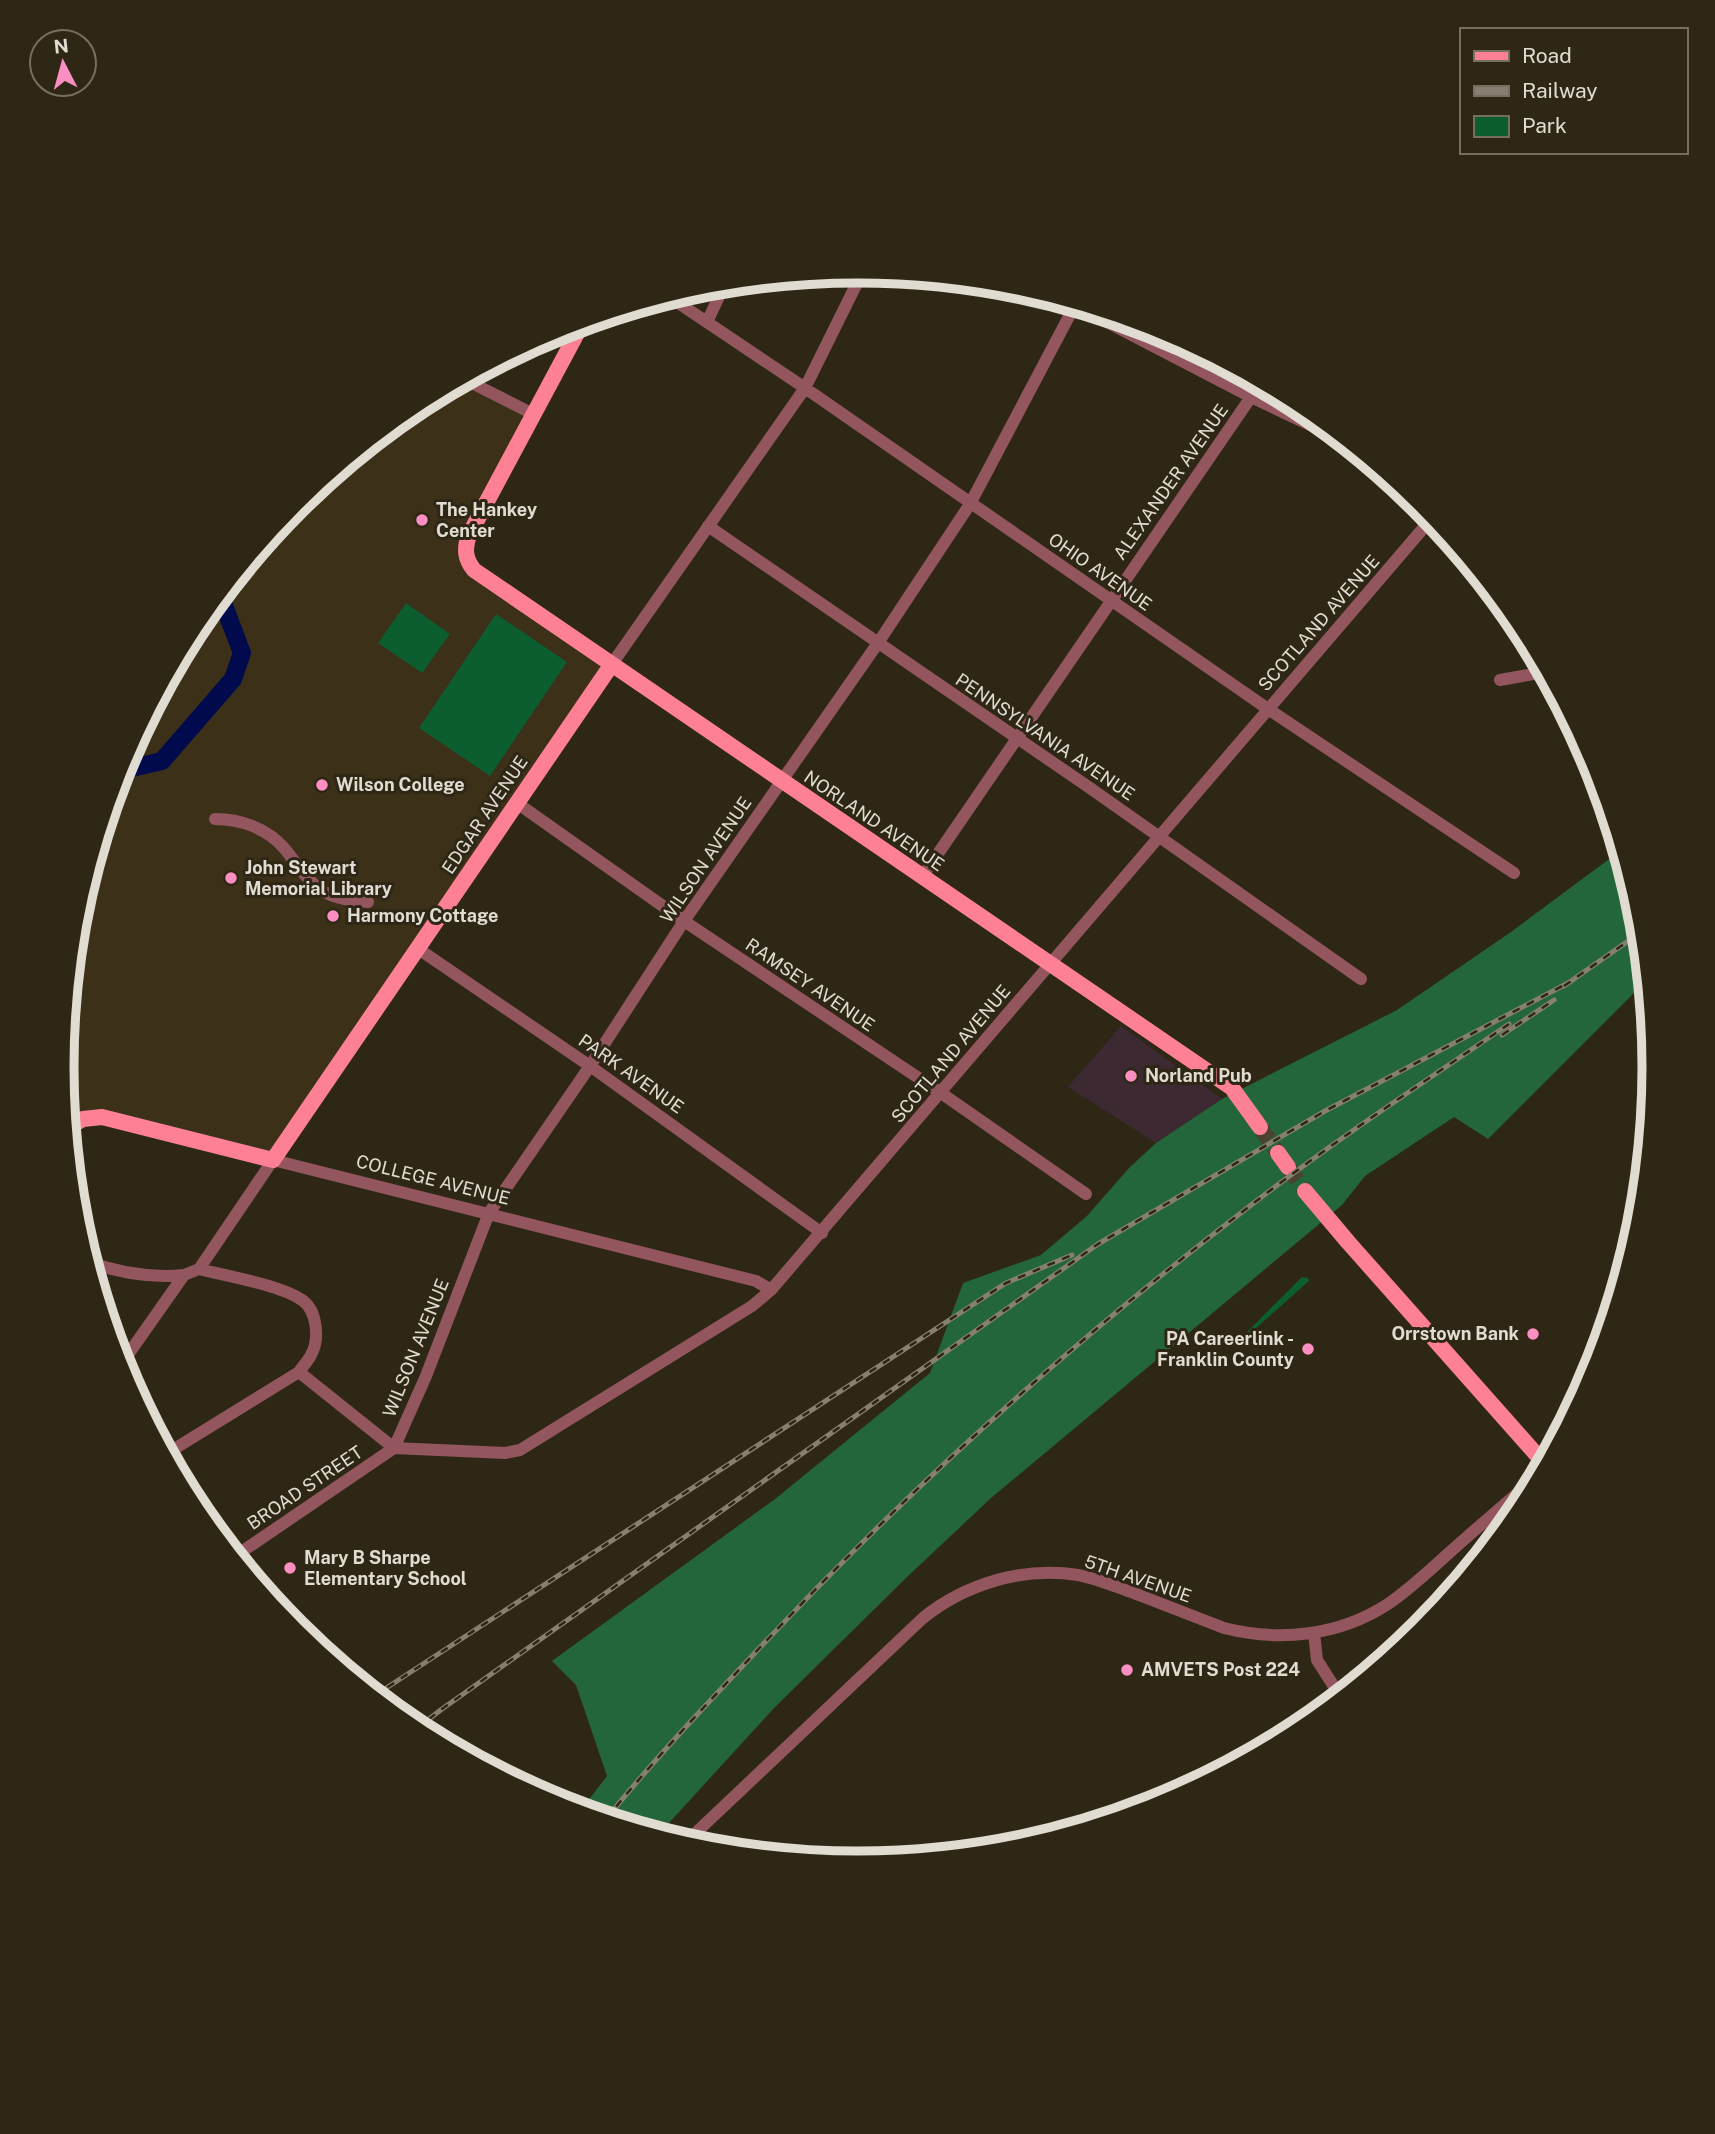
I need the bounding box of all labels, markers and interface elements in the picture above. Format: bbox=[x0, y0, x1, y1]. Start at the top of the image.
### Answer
north arrow bbox=[28, 28, 98, 98]
legend bbox=[1460, 28, 1687, 154]
text: N bbox=[53, 34, 70, 58]
text: Road bbox=[1522, 43, 1572, 68]
text: Railway bbox=[1522, 78, 1598, 103]
text: Park bbox=[1522, 113, 1567, 138]
street label: ALEXANDER AVENUE bbox=[1109, 400, 1232, 564]
place label: The Hankey Center bbox=[436, 499, 537, 541]
marker: The Hankey Center bbox=[414, 512, 430, 528]
street label: OHIO AVENUE bbox=[1045, 528, 1156, 615]
street label: SCOTLAND AVENUE bbox=[1254, 550, 1383, 695]
street label: PENNSYLVANIA AVENUE bbox=[952, 669, 1139, 804]
street label: EDGAR AVENUE bbox=[437, 752, 532, 878]
street label: NORLAND AVENUE bbox=[800, 766, 948, 875]
place label: Wilson College bbox=[336, 774, 465, 795]
marker: Wilson College bbox=[314, 777, 330, 793]
street label: WILSON AVENUE bbox=[656, 793, 755, 927]
place label: John Stewart Memorial Library bbox=[245, 857, 392, 899]
marker: John Stewart Memorial Library bbox=[223, 870, 239, 886]
place label: Harmony Cottage bbox=[347, 905, 498, 926]
marker: Harmony Cottage bbox=[325, 908, 341, 924]
street label: RAMSEY AVENUE bbox=[742, 934, 879, 1035]
street label: SCOTLAND AVENUE bbox=[887, 980, 1014, 1127]
street label: PARK AVENUE bbox=[575, 1030, 688, 1118]
place label: Norland Pub bbox=[1145, 1065, 1252, 1086]
marker: Norland Pub bbox=[1123, 1068, 1139, 1084]
street label: COLLEGE AVENUE bbox=[354, 1150, 512, 1209]
street label: WILSON AVENUE bbox=[378, 1276, 453, 1420]
place label: Orrstown Bank bbox=[1391, 1323, 1520, 1344]
marker: Orrstown Bank bbox=[1525, 1326, 1541, 1342]
place label: PA Careerlink - Franklin County bbox=[1157, 1328, 1294, 1370]
marker: PA Careerlink - Franklin County bbox=[1300, 1341, 1316, 1357]
street label: BROAD STREET bbox=[243, 1441, 367, 1534]
place label: Mary B Sharpe Elementary School bbox=[304, 1547, 467, 1589]
street label: 5TH AVENUE bbox=[1082, 1550, 1194, 1607]
marker: Mary B Sharpe Elementary School bbox=[282, 1560, 298, 1576]
place label: AMVETS Post 224 bbox=[1141, 1659, 1300, 1680]
marker: AMVETS Post 224 bbox=[1119, 1662, 1135, 1678]

